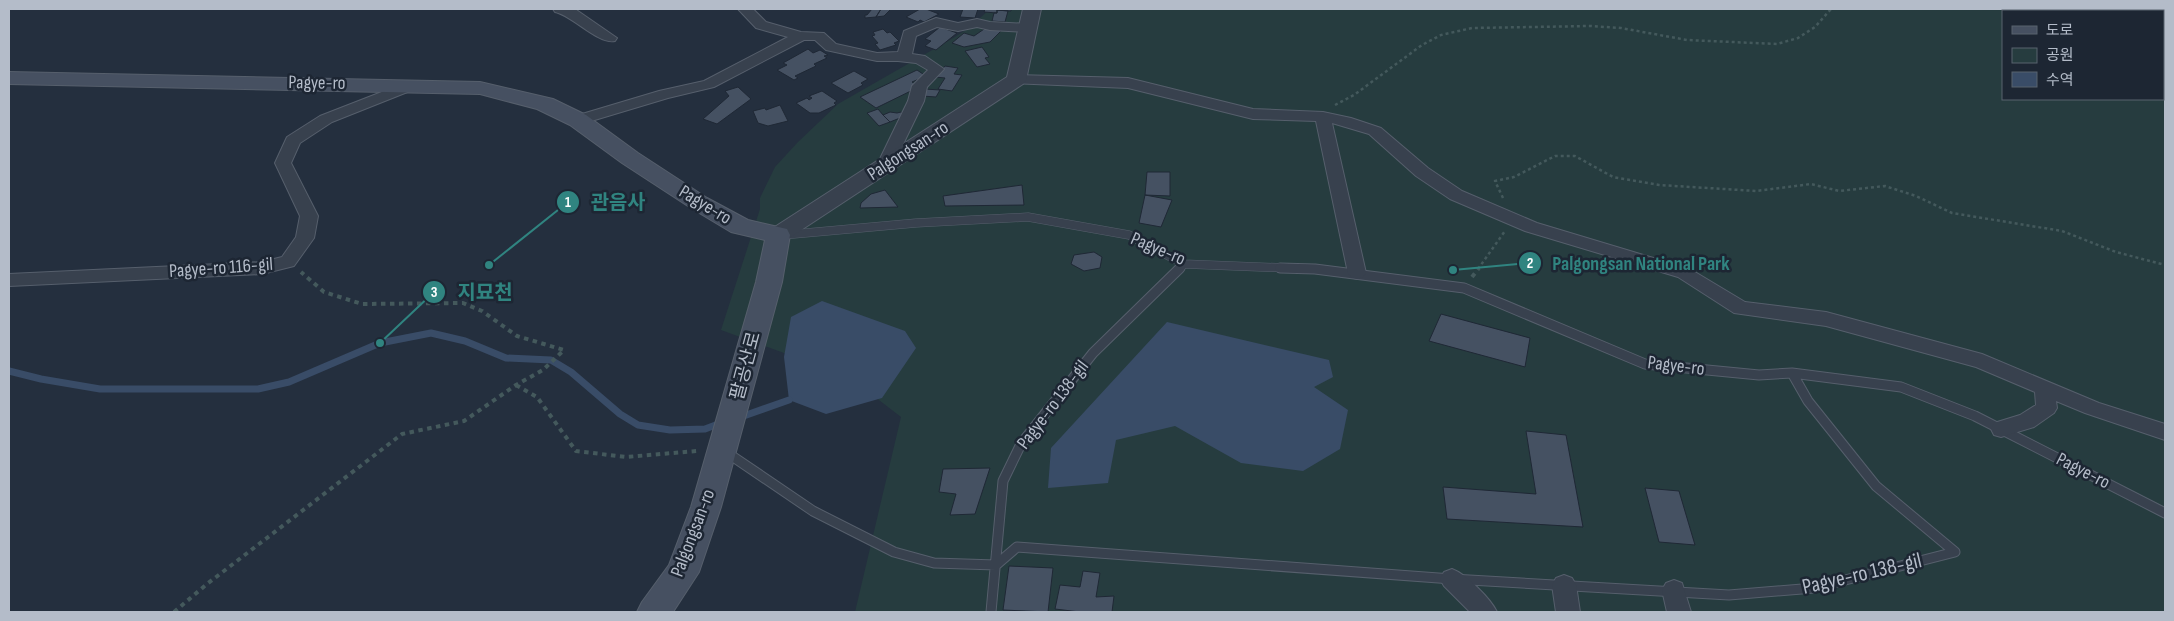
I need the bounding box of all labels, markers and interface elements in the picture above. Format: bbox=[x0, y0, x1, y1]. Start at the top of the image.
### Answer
legend bbox=[2002, 10, 2164, 100]
text: 도로 bbox=[2046, 21, 2074, 40]
text: 공원 bbox=[2046, 46, 2074, 65]
street label: Pagye-ro bbox=[288, 71, 346, 95]
text: 수역 bbox=[2046, 71, 2074, 90]
street label: Palgongsan-ro bbox=[863, 116, 953, 186]
street label: Pagye-ro bbox=[675, 180, 735, 230]
callout: 관음사 bbox=[555, 185, 655, 220]
text: 관음사 bbox=[590, 191, 646, 215]
text: 1 bbox=[565, 193, 571, 212]
street label: Pagye-ro bbox=[1127, 227, 1189, 271]
callout: Palgongsan National Park bbox=[1517, 245, 1740, 280]
text: Palgongsan National Park bbox=[1552, 252, 1730, 276]
street label: Pagye-ro 116-gil bbox=[168, 253, 274, 283]
text: 2 bbox=[1527, 254, 1533, 273]
callout: 지묘천 bbox=[422, 274, 522, 309]
text: 지묘천 bbox=[457, 281, 513, 305]
text: 3 bbox=[431, 283, 438, 302]
street label: 팔공산로 bbox=[726, 329, 766, 403]
street label: Pagye-ro bbox=[1646, 351, 1706, 381]
street label: Pagye-ro 138-gil bbox=[1012, 356, 1094, 454]
street label: Pagye-ro bbox=[2052, 448, 2114, 494]
street label: Palgongsan-ro bbox=[666, 486, 720, 580]
street label: Pagye-ro 138-gil bbox=[1800, 547, 1924, 601]

